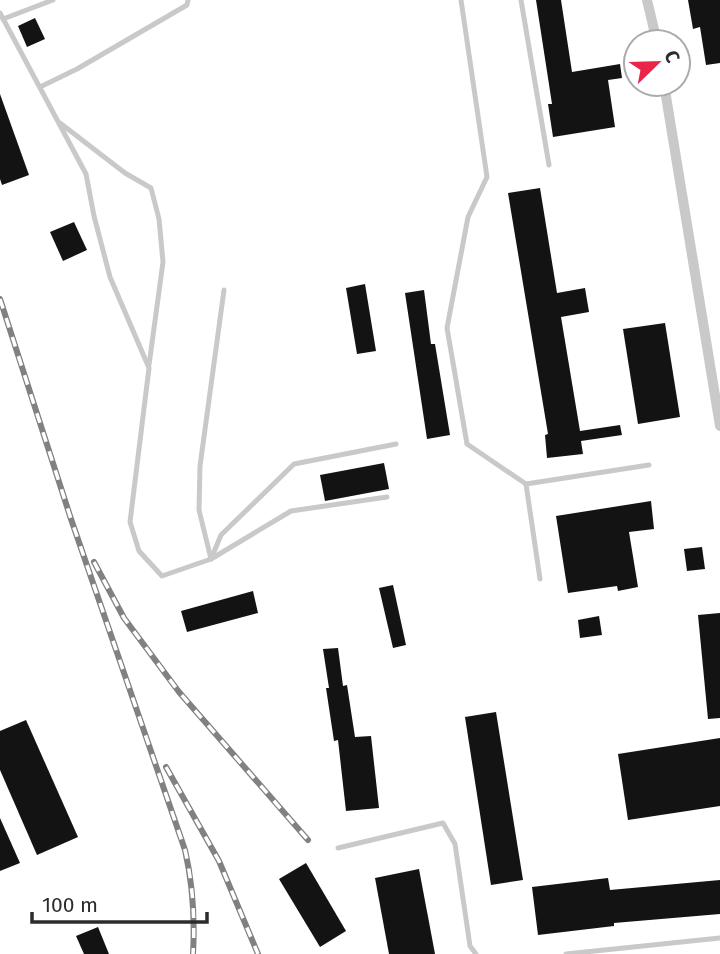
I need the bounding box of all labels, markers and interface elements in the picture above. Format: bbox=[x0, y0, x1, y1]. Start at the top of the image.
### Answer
north arrow bbox=[622, 28, 692, 98]
text: С bbox=[659, 47, 685, 66]
scale bar bbox=[32, 880, 206, 924]
text: 100 m bbox=[42, 892, 98, 918]

